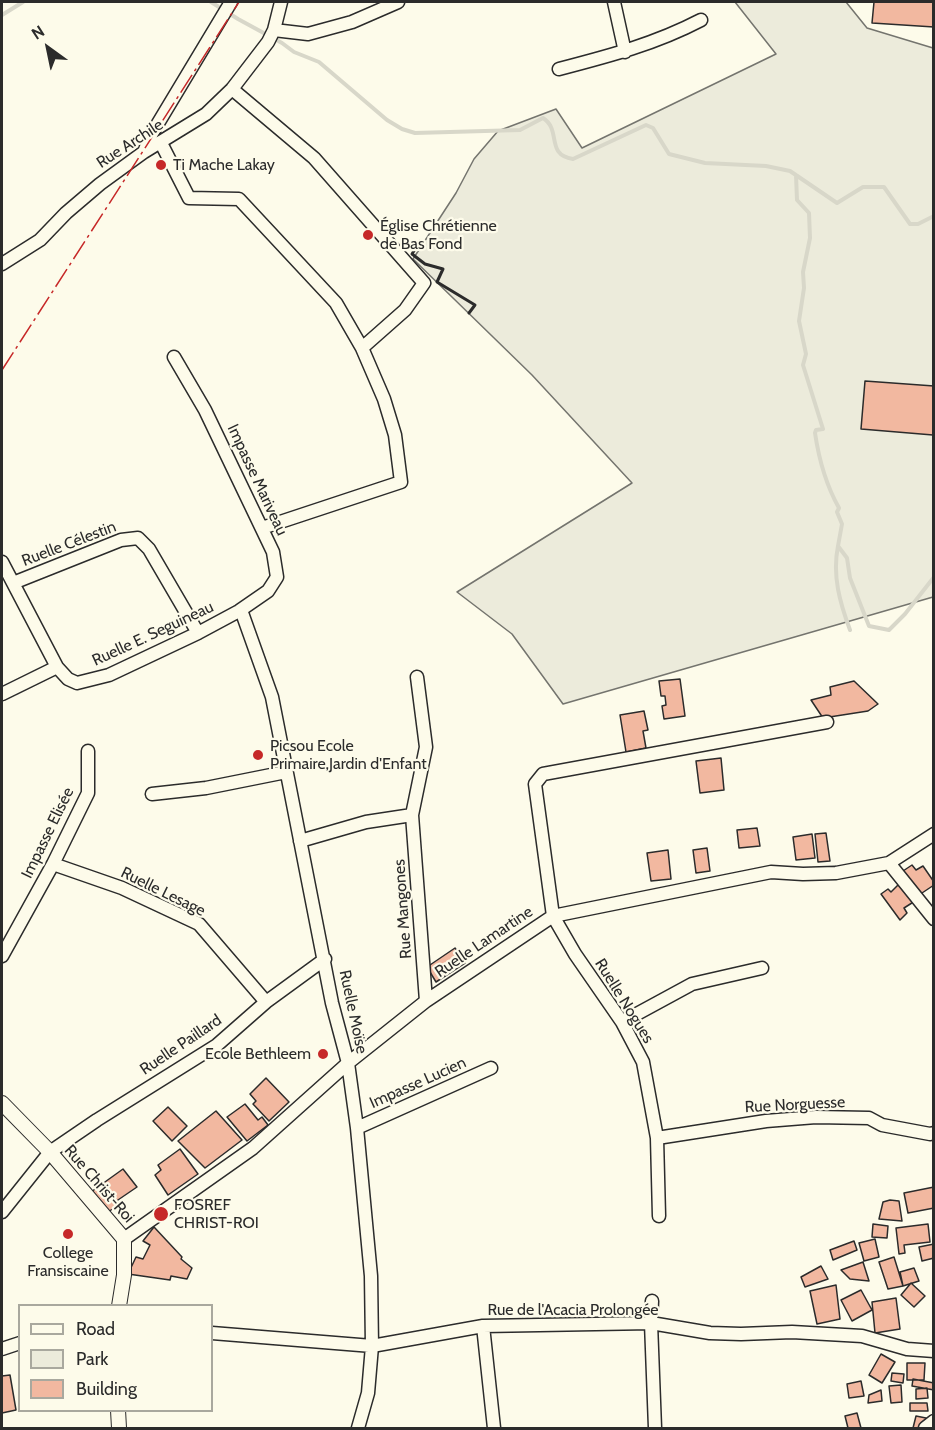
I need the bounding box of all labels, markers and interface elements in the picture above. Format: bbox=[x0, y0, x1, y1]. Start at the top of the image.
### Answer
north arrow bbox=[18, 18, 78, 78]
text: N bbox=[28, 21, 48, 44]
street label: Rue Archile bbox=[93, 115, 167, 173]
place label: Ti Mache Lakay bbox=[173, 155, 275, 175]
marker: Ti Mache Lakay bbox=[154, 158, 168, 172]
place label: Église Chrétienne de Bas Fond bbox=[380, 216, 497, 254]
marker: Église Chrétienne de Bas Fond bbox=[361, 228, 375, 242]
street label: Impasse Mariveau bbox=[223, 421, 291, 539]
street label: Ruelle Célestin bbox=[19, 517, 119, 571]
street label: Ruelle E. Seguineau bbox=[89, 597, 217, 671]
place label: Picsou Ecole Primaire,Jardin d'Enfant bbox=[270, 736, 427, 774]
marker: Picsou Ecole Primaire,Jardin d'Enfant bbox=[251, 748, 265, 762]
street label: Impasse Elisée bbox=[18, 784, 78, 882]
street label: Rue Mangones bbox=[390, 859, 416, 959]
street label: Ruelle Lesage bbox=[118, 863, 208, 921]
street label: Ruelle Lamartine bbox=[432, 902, 536, 982]
street label: Ruelle Nogues bbox=[590, 955, 658, 1047]
street label: Ruelle Moïse bbox=[335, 968, 371, 1056]
street label: Ruelle Paillard bbox=[137, 1011, 225, 1079]
place label: Ecole Bethleem bbox=[205, 1044, 311, 1064]
marker: Ecole Bethleem bbox=[316, 1047, 330, 1061]
street label: Impasse Lucien bbox=[367, 1053, 469, 1113]
street label: Rue Norguesse bbox=[744, 1093, 846, 1117]
street label: Rue Christ-Roi bbox=[60, 1141, 138, 1227]
place label: FOSREF CHRIST-ROI bbox=[174, 1195, 259, 1233]
marker: FOSREF CHRIST-ROI bbox=[152, 1205, 170, 1223]
marker: College Fransiscaine bbox=[61, 1227, 75, 1241]
place label: College Fransiscaine bbox=[27, 1243, 109, 1281]
street label: Rue de l'Acacia Prolongée bbox=[487, 1300, 659, 1320]
legend bbox=[18, 1304, 213, 1412]
text: Road bbox=[76, 1318, 115, 1340]
text: Park bbox=[76, 1348, 108, 1370]
text: Building bbox=[76, 1378, 137, 1400]

